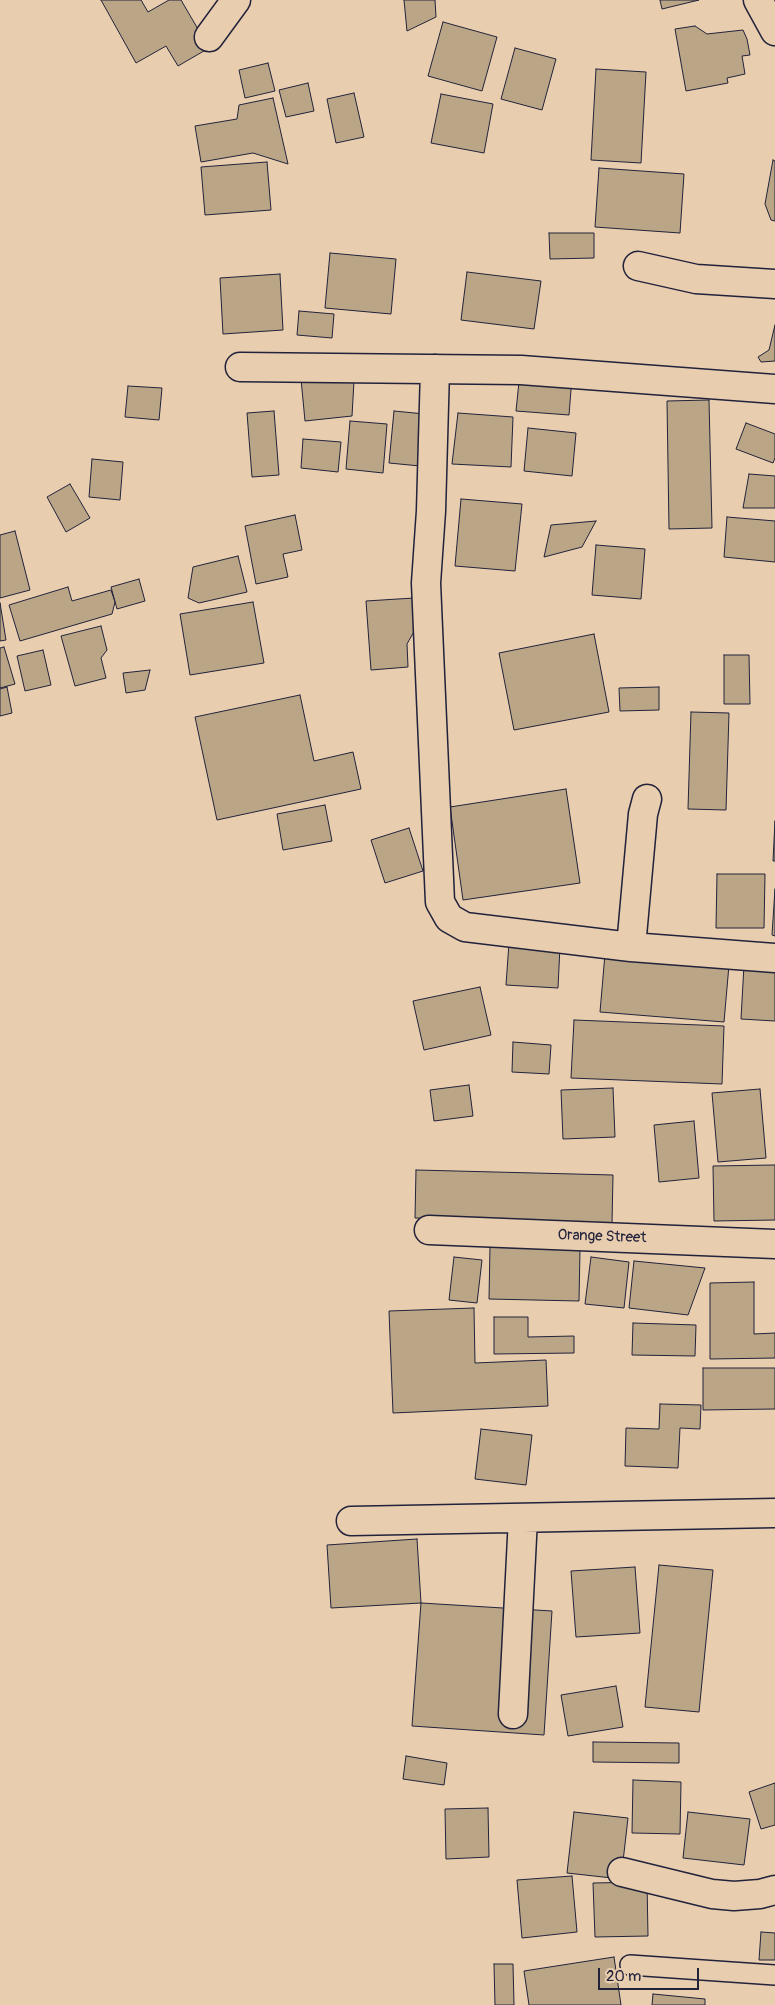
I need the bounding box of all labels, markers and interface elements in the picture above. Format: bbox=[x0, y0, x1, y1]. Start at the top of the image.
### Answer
street label: Orange Street bbox=[557, 1226, 647, 1248]
scale bar bbox=[600, 1958, 701, 1990]
text: 20 m bbox=[606, 1967, 641, 1986]

